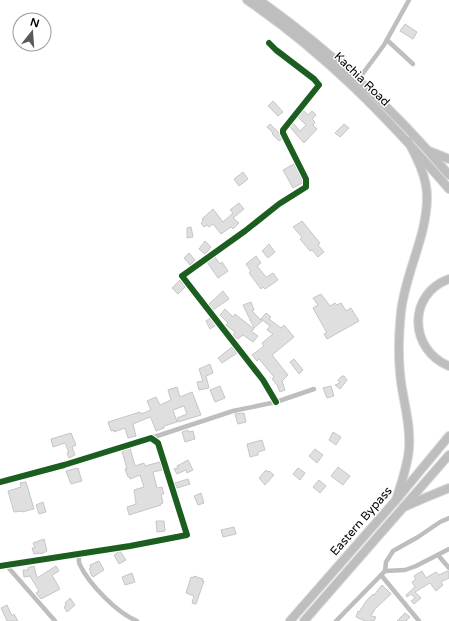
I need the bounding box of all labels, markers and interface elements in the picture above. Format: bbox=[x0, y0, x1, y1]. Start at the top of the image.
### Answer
north arrow bbox=[12, 12, 52, 52]
text: N bbox=[29, 15, 41, 30]
street label: Kachia Road bbox=[331, 49, 393, 109]
street label: Eastern Bypass bbox=[327, 483, 395, 558]

